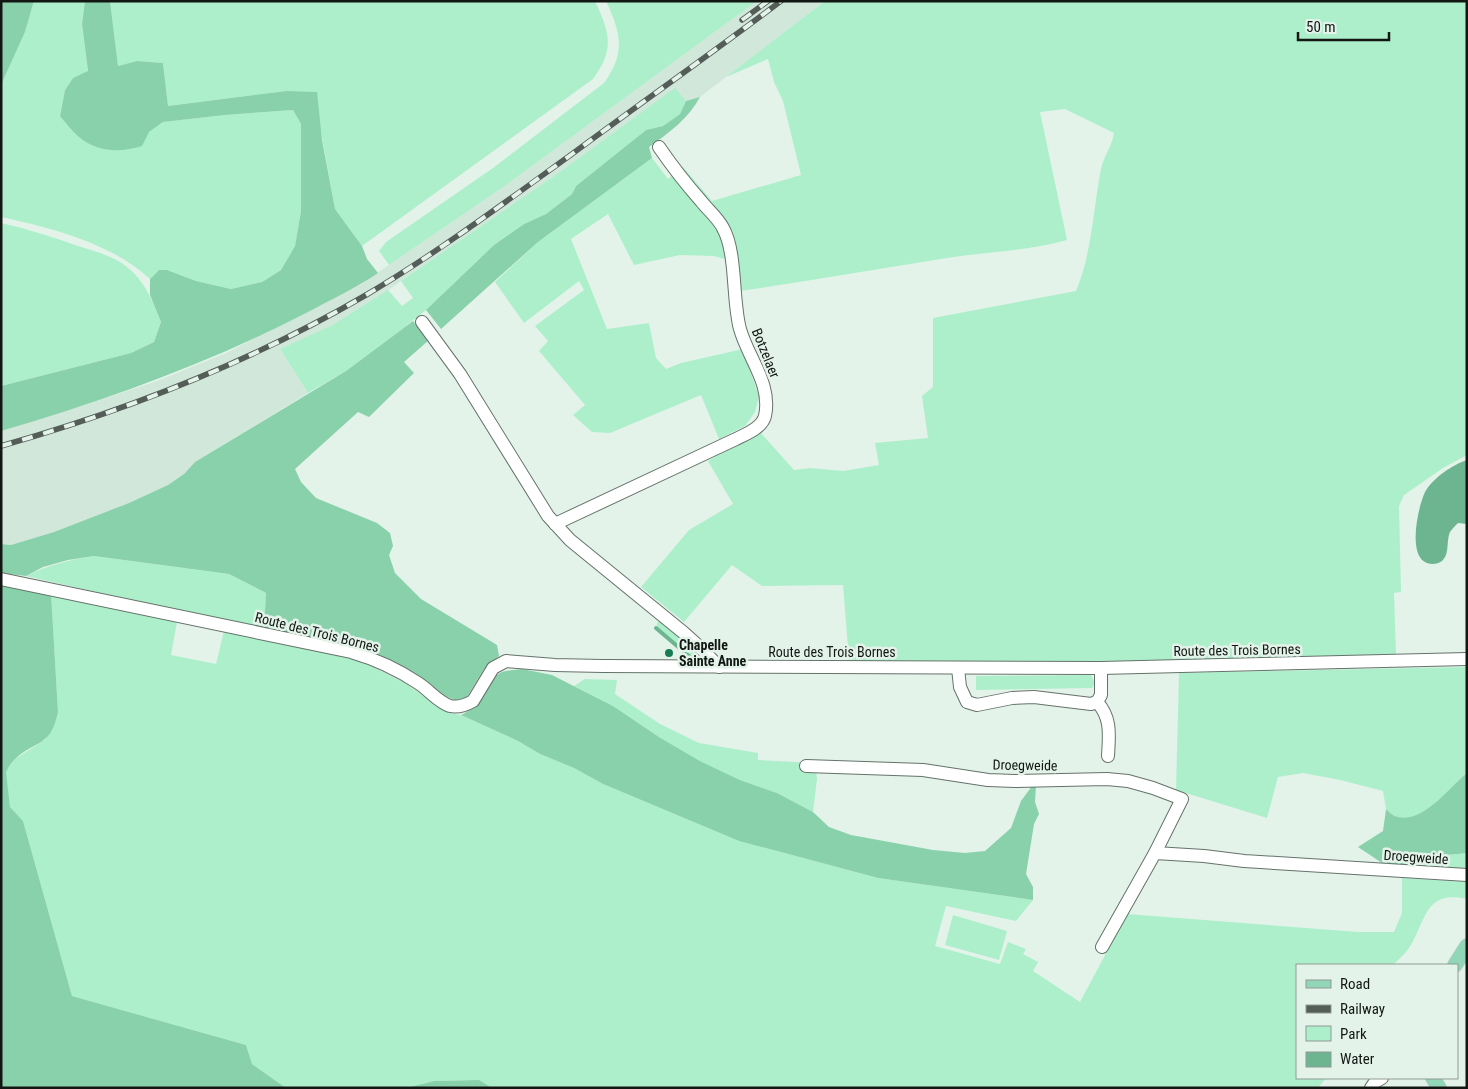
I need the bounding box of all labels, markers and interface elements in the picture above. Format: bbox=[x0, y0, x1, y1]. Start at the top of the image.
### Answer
scale bar bbox=[1298, 10, 1389, 42]
text: 50 m bbox=[1306, 18, 1336, 36]
street label: Botzelaer bbox=[749, 326, 783, 380]
street label: Route des Trois Bornes bbox=[253, 609, 381, 655]
place label: Chapelle Sainte Anne bbox=[679, 637, 747, 669]
street label: Route des Trois Bornes bbox=[1173, 641, 1301, 659]
street label: Route des Trois Bornes bbox=[768, 644, 896, 660]
marker: Chapelle Sainte Anne bbox=[663, 647, 675, 659]
street label: Droegweide bbox=[992, 756, 1058, 774]
street label: Droegweide bbox=[1383, 847, 1449, 867]
legend bbox=[1296, 964, 1458, 1079]
text: Road bbox=[1340, 975, 1370, 993]
text: Railway bbox=[1340, 1000, 1385, 1018]
text: Park bbox=[1340, 1025, 1367, 1043]
text: Water bbox=[1340, 1050, 1375, 1068]

